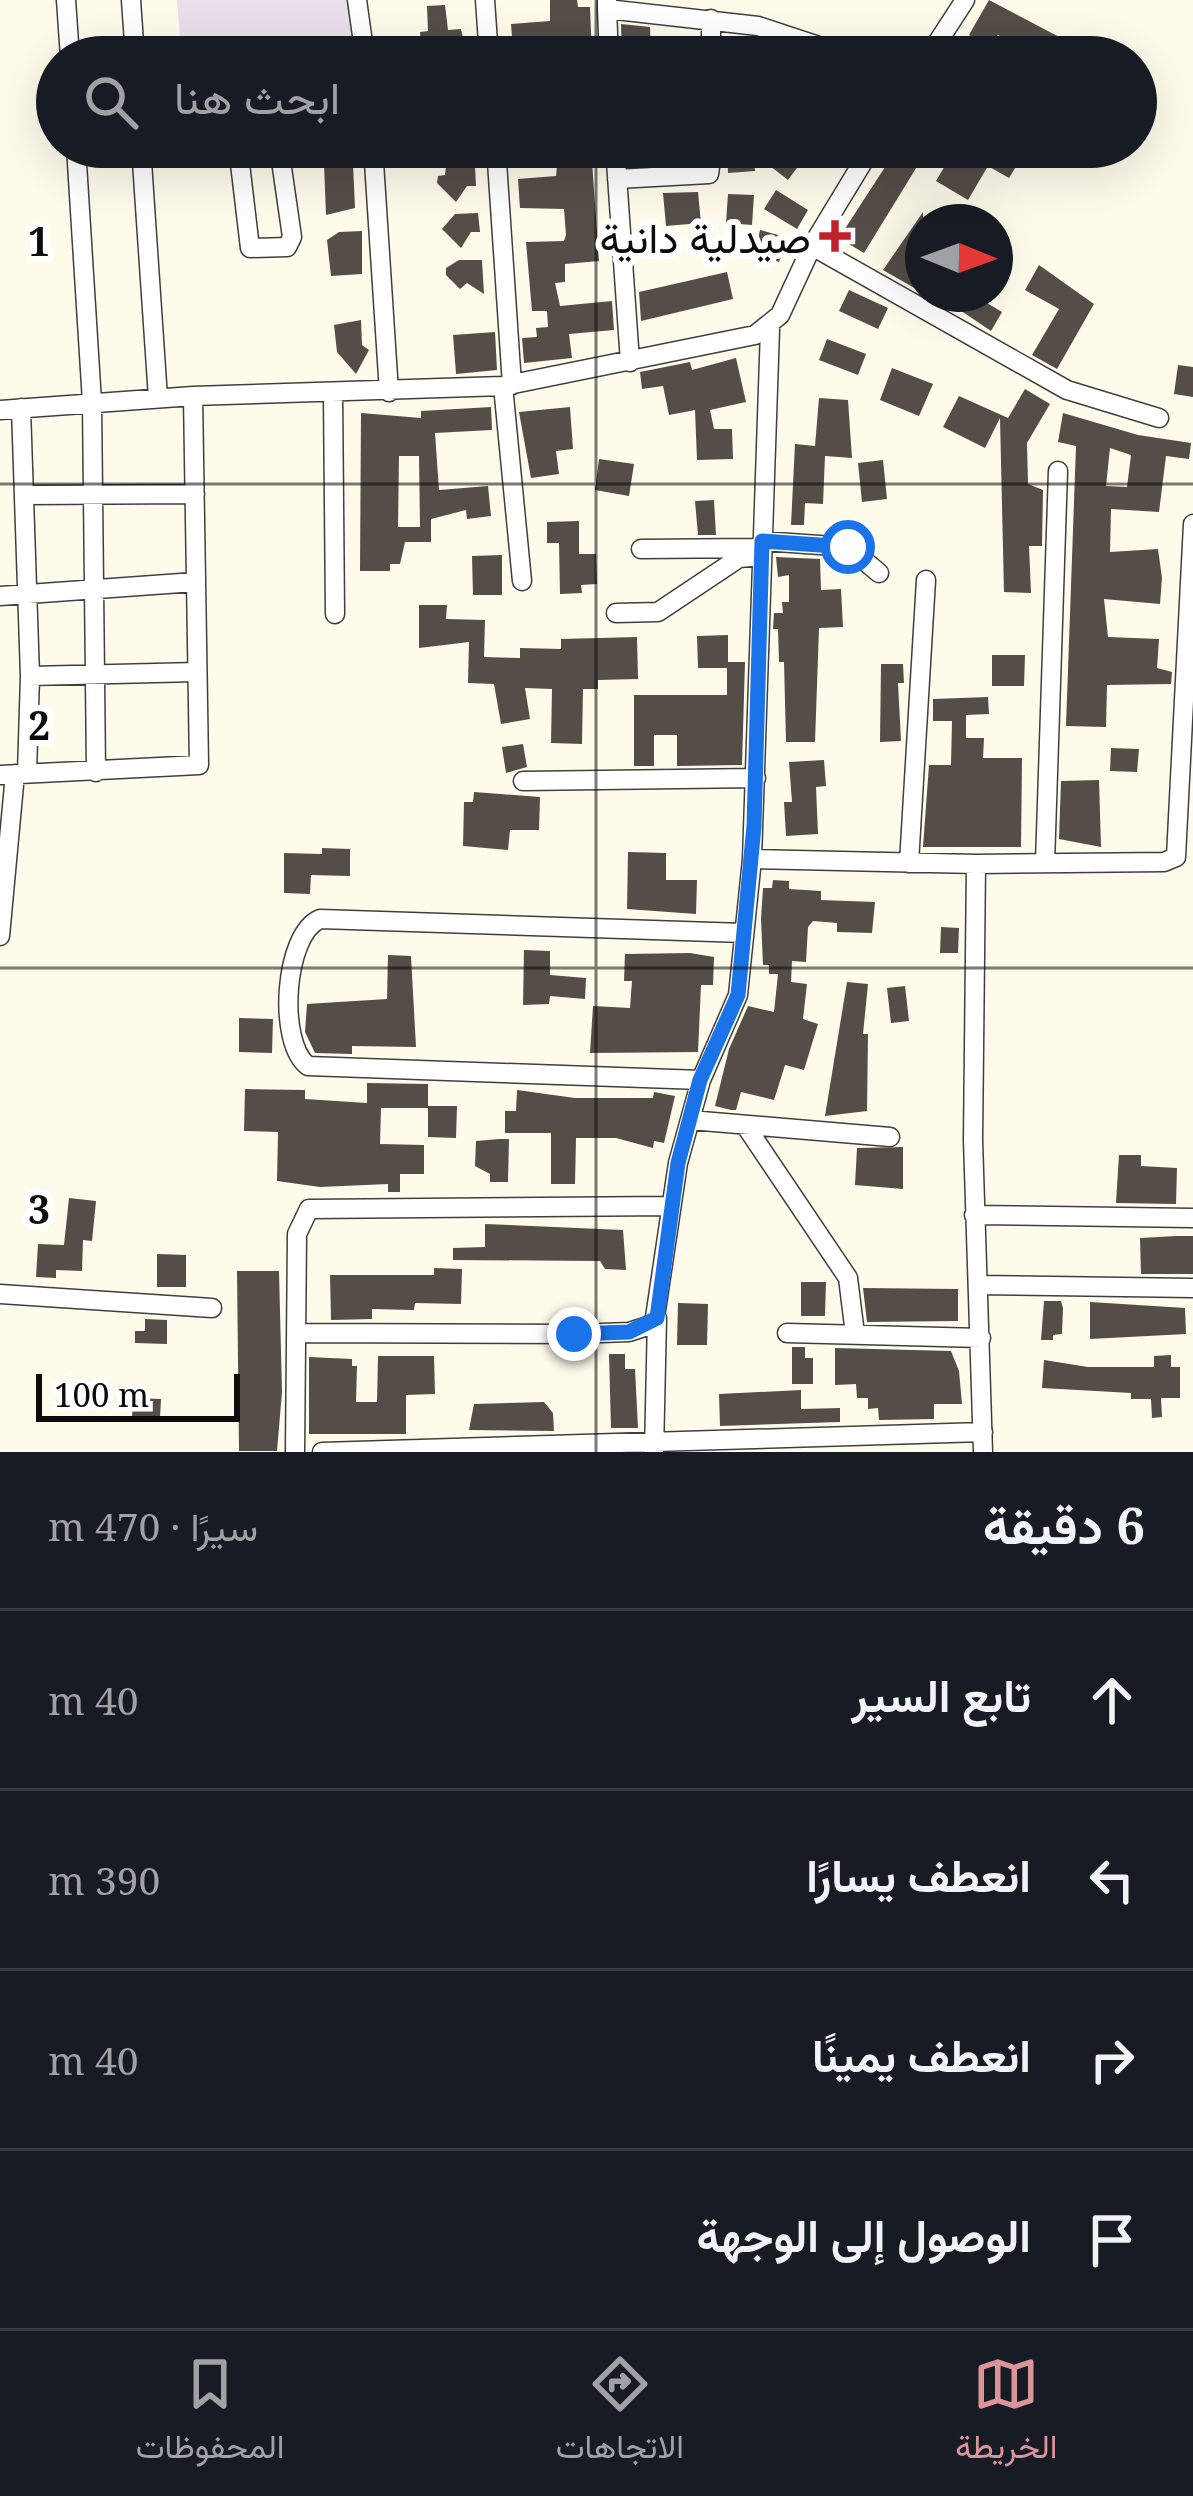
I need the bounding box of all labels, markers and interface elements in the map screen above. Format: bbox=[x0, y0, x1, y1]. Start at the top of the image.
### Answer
search box bbox=[36, 36, 1157, 168]
text: ابحث هنا bbox=[174, 66, 340, 127]
icon: search bbox=[78, 69, 144, 135]
north arrow bbox=[905, 204, 1013, 312]
place label: صيدلية دانية bbox=[599, 208, 811, 265]
text: 1 bbox=[28, 214, 50, 267]
marker: صيدلية دانية bbox=[822, 223, 848, 249]
route start bbox=[821, 520, 875, 574]
text: 2 bbox=[28, 698, 50, 751]
text: 3 bbox=[28, 1182, 50, 1235]
route end bbox=[547, 1307, 601, 1361]
scale bar bbox=[36, 1368, 240, 1421]
text: 100 m bbox=[54, 1372, 149, 1417]
text: 6 دقيقة bbox=[983, 1489, 1145, 1559]
text: سيرًا · 470 m bbox=[48, 1499, 258, 1552]
text: تابع السير bbox=[851, 1664, 1031, 1725]
icon: ahead bbox=[1079, 1667, 1145, 1733]
text: 40 m bbox=[48, 1673, 139, 1726]
text: انعطف يسارًا bbox=[806, 1844, 1031, 1905]
icon: left bbox=[1079, 1847, 1145, 1913]
text: 390 m bbox=[48, 1853, 160, 1906]
text: انعطف يمينًا bbox=[812, 2024, 1031, 2085]
icon: right bbox=[1079, 2027, 1145, 2093]
text: 40 m bbox=[48, 2033, 139, 2086]
text: الوصول إلى الوجهة bbox=[697, 2204, 1031, 2265]
icon: arrive bbox=[1079, 2207, 1145, 2273]
tab: المحفوظات bbox=[136, 2351, 284, 2476]
tab: الاتجاهات bbox=[556, 2351, 684, 2476]
tab: الخريطة bbox=[955, 2351, 1057, 2476]

